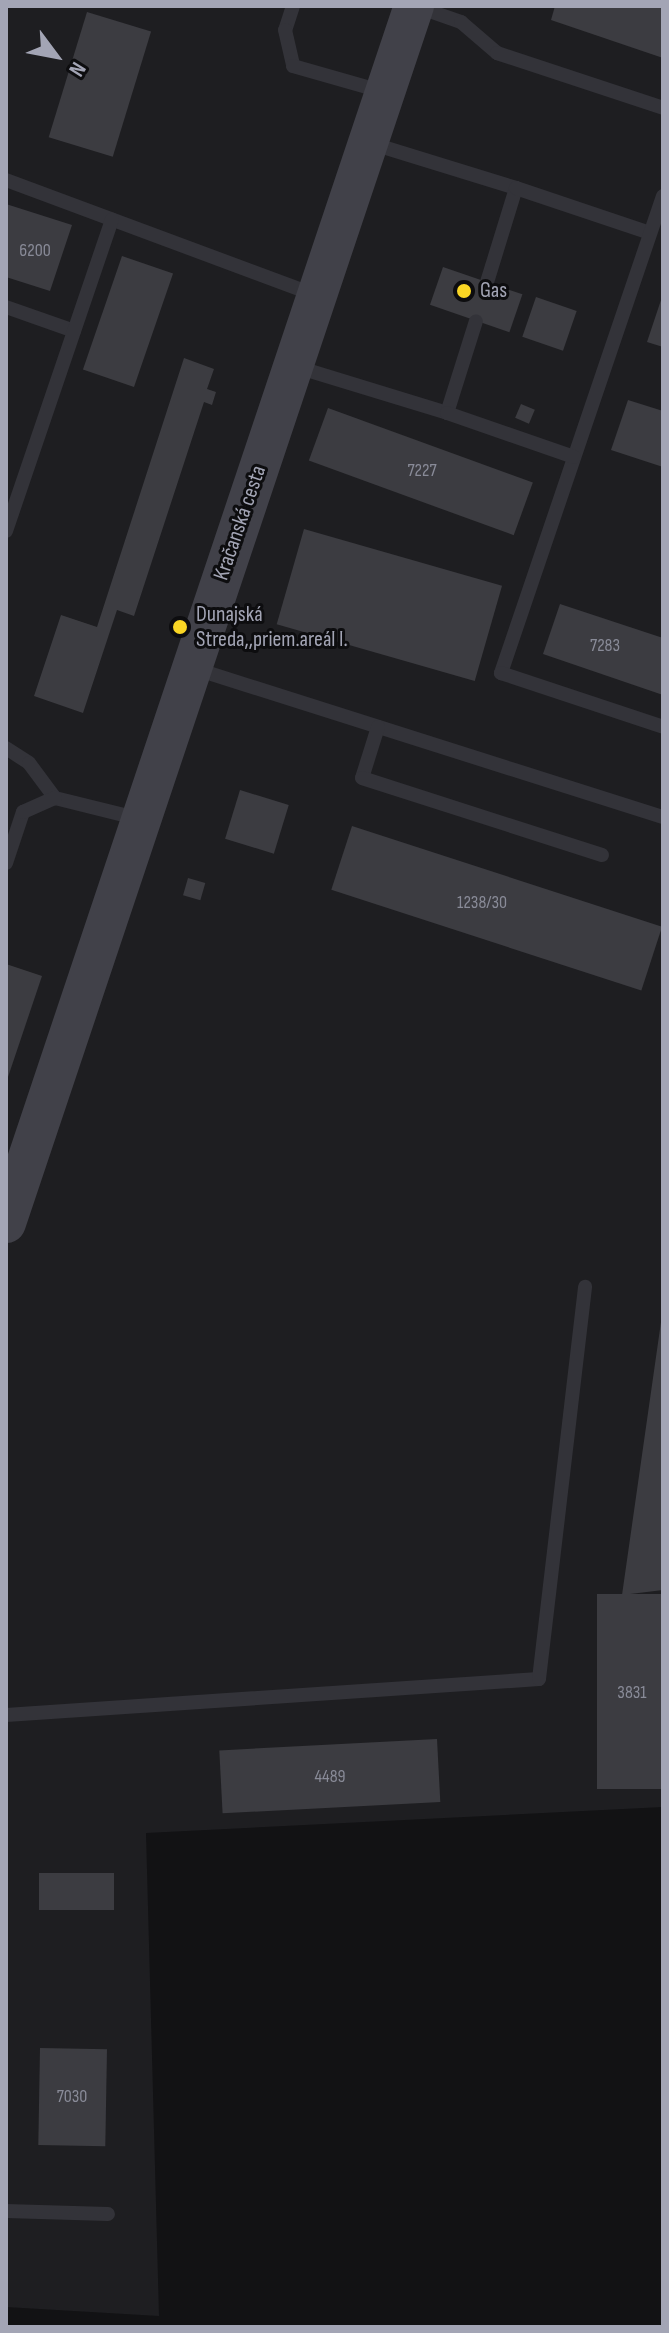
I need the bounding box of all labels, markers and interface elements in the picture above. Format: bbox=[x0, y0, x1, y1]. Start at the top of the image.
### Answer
north arrow bbox=[16, 16, 96, 96]
text: N bbox=[62, 57, 91, 81]
house number: 6200 bbox=[19, 240, 51, 262]
place label: Gas bbox=[480, 278, 507, 304]
marker: Gas bbox=[455, 282, 473, 300]
house number: 7227 bbox=[407, 460, 437, 482]
street label: Kračanská cesta bbox=[208, 462, 272, 584]
place label: Dunajská Streda,,priem.areál I. bbox=[196, 601, 348, 652]
marker: Dunajská Streda,,priem.areál I. bbox=[171, 618, 189, 636]
house number: 7283 bbox=[590, 635, 620, 657]
house number: 1238/30 bbox=[457, 892, 507, 914]
house number: 3831 bbox=[617, 1682, 647, 1704]
house number: 4489 bbox=[314, 1766, 346, 1788]
house number: 7030 bbox=[57, 2086, 87, 2108]

